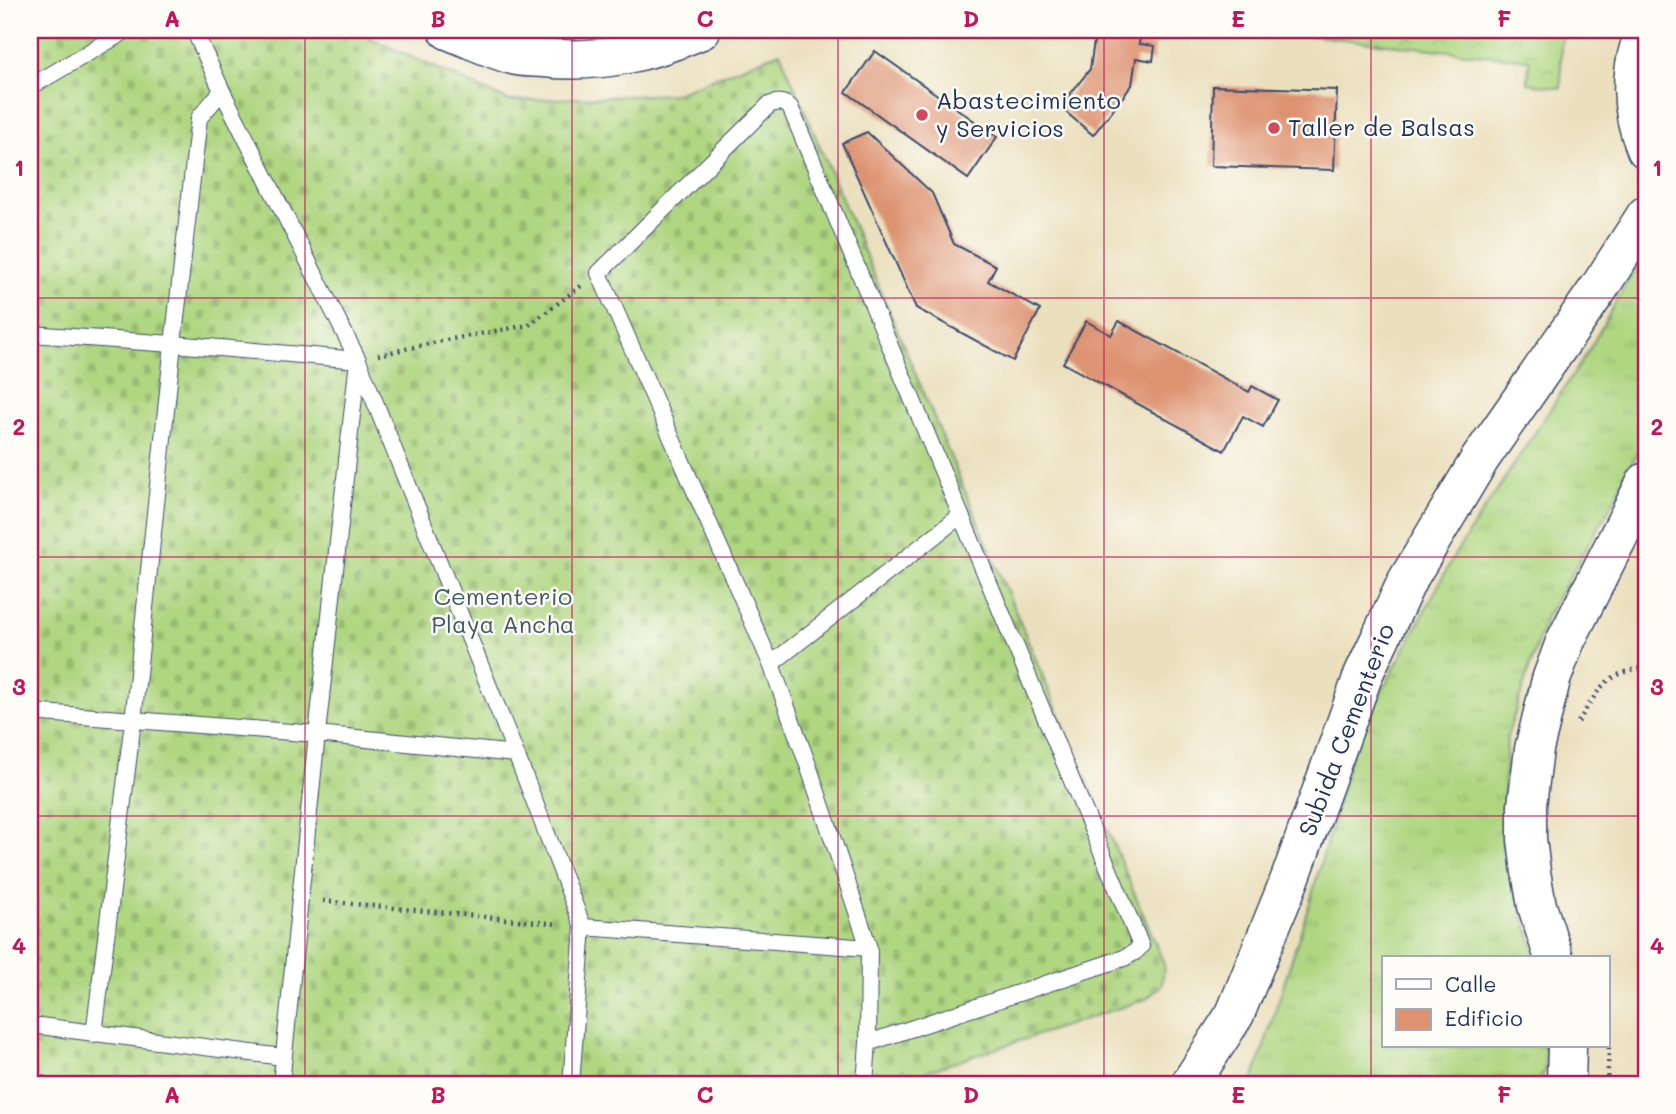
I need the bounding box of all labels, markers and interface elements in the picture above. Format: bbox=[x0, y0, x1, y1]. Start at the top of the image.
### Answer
text: A bbox=[164, 3, 180, 33]
text: B bbox=[430, 3, 446, 33]
text: C bbox=[696, 3, 714, 33]
text: D bbox=[963, 3, 979, 33]
text: E bbox=[1231, 3, 1245, 33]
text: F bbox=[1497, 3, 1511, 33]
place label: Abastecimiento y Servicios bbox=[936, 84, 1121, 143]
marker: Abastecimiento y Servicios bbox=[914, 107, 930, 123]
place label: Taller de Balsas bbox=[1288, 111, 1475, 142]
marker: Taller de Balsas bbox=[1266, 120, 1282, 136]
text: 1 bbox=[14, 152, 24, 182]
text: 1 bbox=[1652, 152, 1662, 182]
text: 2 bbox=[13, 411, 25, 441]
text: 2 bbox=[1651, 411, 1663, 441]
park label: Cementerio Playa Ancha bbox=[431, 580, 575, 639]
street label: Subida Cementerio bbox=[1291, 619, 1400, 840]
text: 3 bbox=[12, 671, 26, 701]
text: 3 bbox=[1650, 671, 1664, 701]
text: 4 bbox=[12, 930, 26, 960]
text: 4 bbox=[1650, 930, 1664, 960]
legend bbox=[1382, 956, 1610, 1048]
text: Calle bbox=[1445, 970, 1497, 997]
text: Edificio bbox=[1445, 1004, 1523, 1031]
text: A bbox=[164, 1079, 180, 1109]
text: B bbox=[430, 1079, 446, 1109]
text: C bbox=[696, 1079, 714, 1109]
text: D bbox=[963, 1079, 979, 1109]
text: E bbox=[1231, 1079, 1245, 1109]
text: F bbox=[1497, 1079, 1511, 1109]

